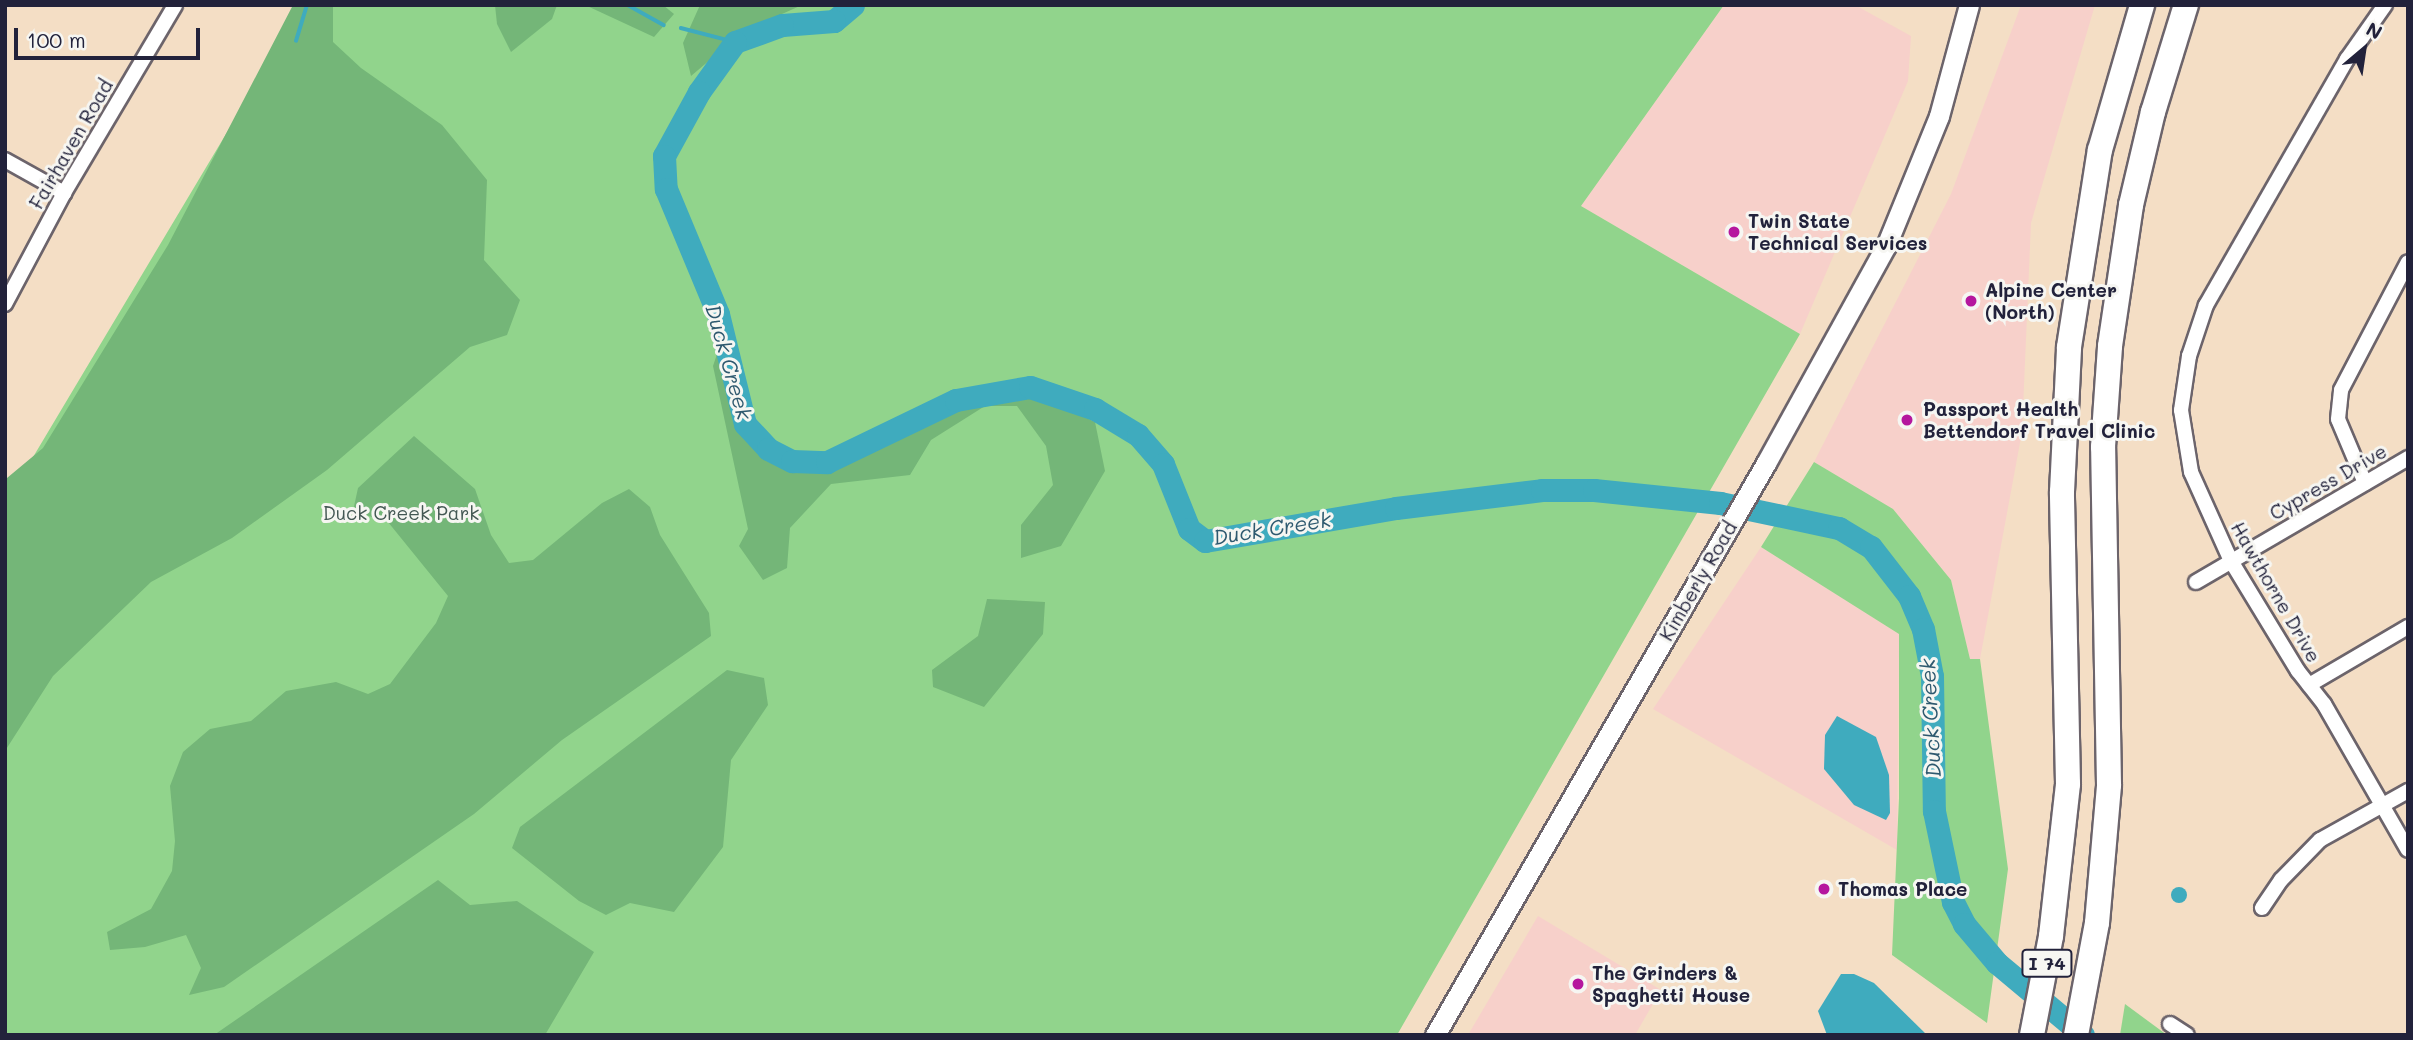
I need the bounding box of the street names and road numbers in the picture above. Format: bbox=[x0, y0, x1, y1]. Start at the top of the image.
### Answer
street label: Fairhaven Road bbox=[25, 75, 117, 213]
street label: Cypress Drive bbox=[2265, 439, 2391, 525]
street label: Kimberly Road bbox=[1655, 517, 1741, 645]
street label: Hawthorne Drive bbox=[2226, 518, 2326, 666]
road number: I 74 bbox=[2021, 948, 2073, 978]

